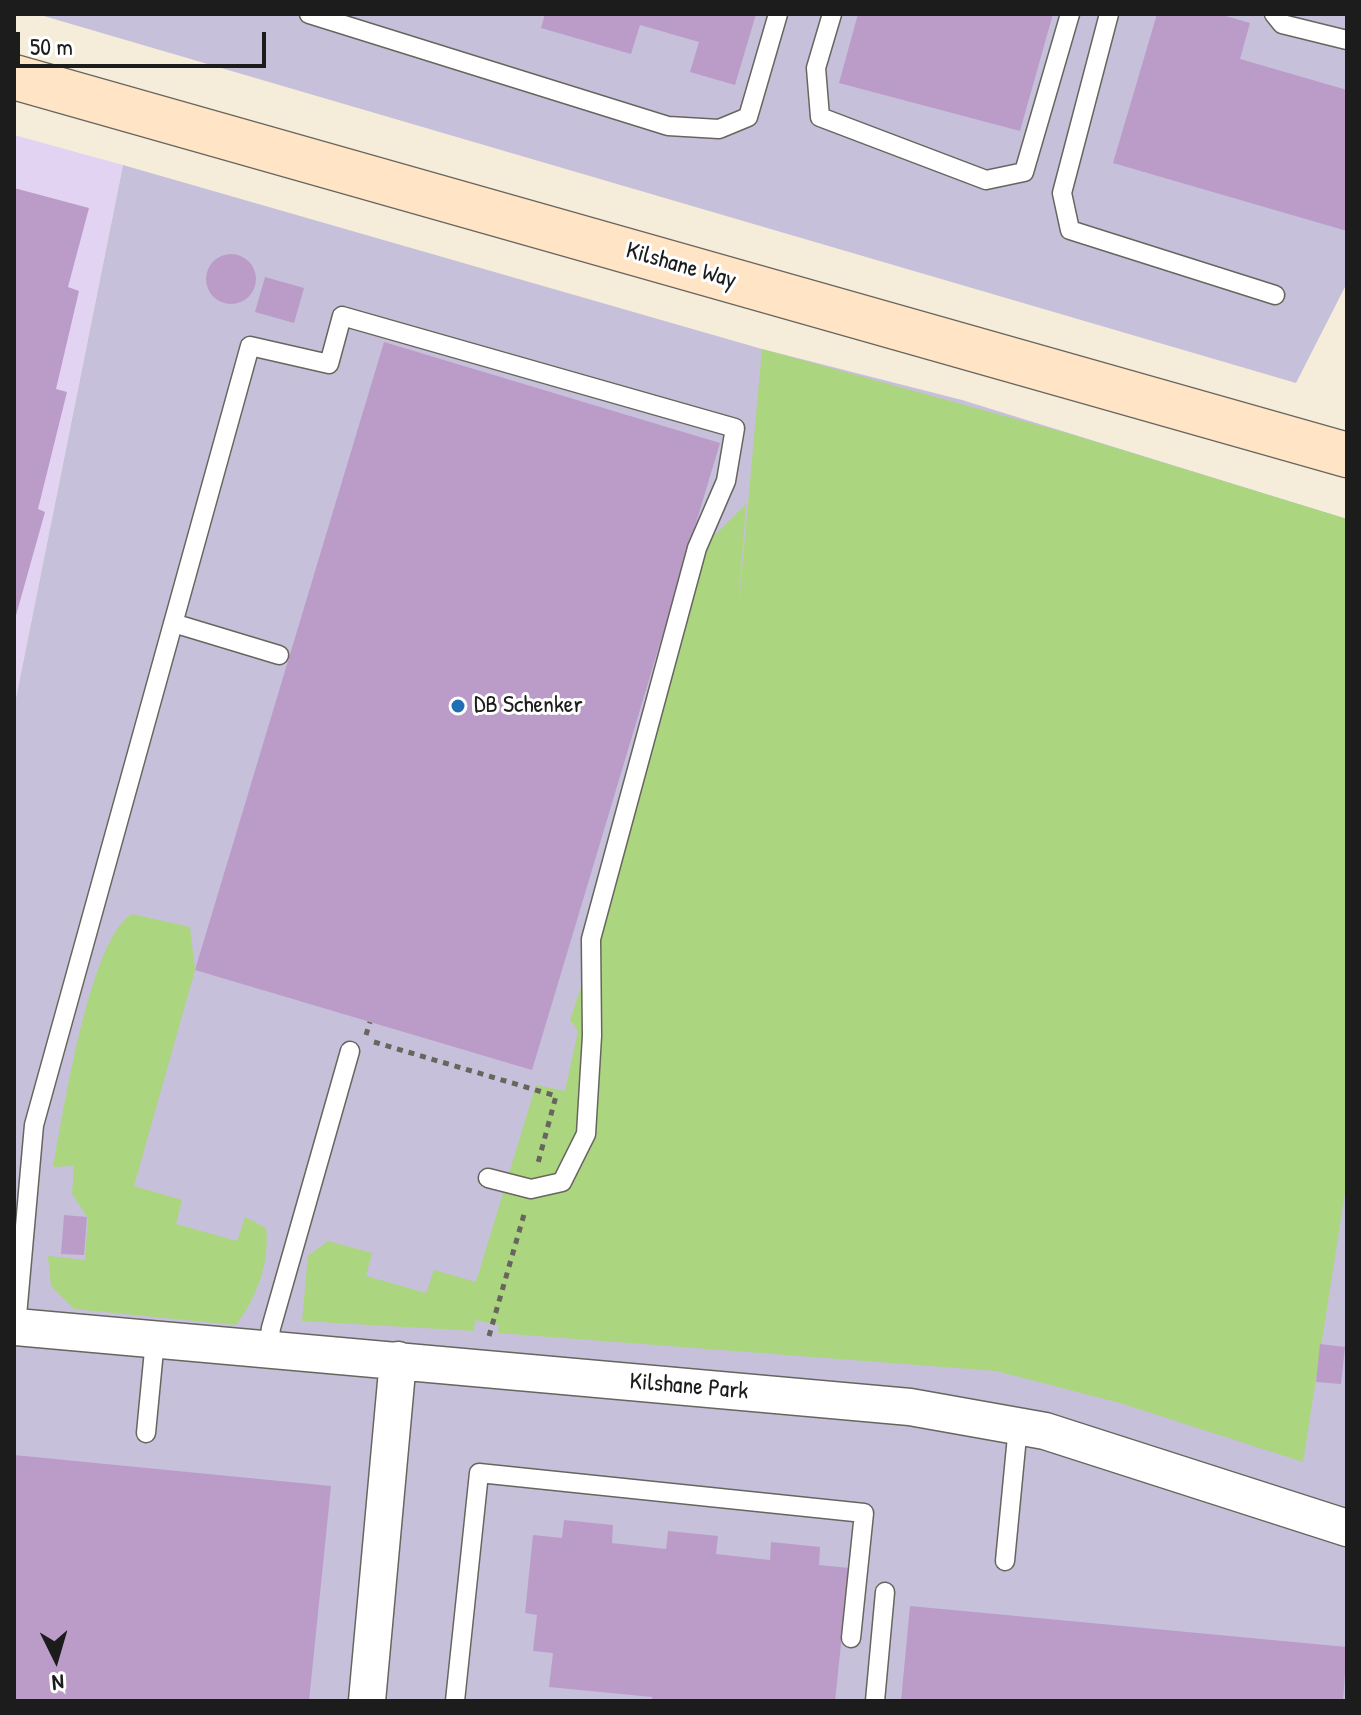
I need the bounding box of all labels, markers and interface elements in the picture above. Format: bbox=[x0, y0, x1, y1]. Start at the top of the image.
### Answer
scale bar bbox=[20, 16, 270, 66]
text: 50 m bbox=[30, 30, 73, 62]
street label: Kilshane Way bbox=[623, 237, 739, 295]
place label: DB Schenker bbox=[474, 692, 583, 720]
marker: DB Schenker bbox=[449, 697, 467, 715]
street label: Kilshane Park bbox=[628, 1367, 750, 1407]
north arrow bbox=[16, 1619, 96, 1699]
text: N bbox=[51, 1667, 65, 1698]

